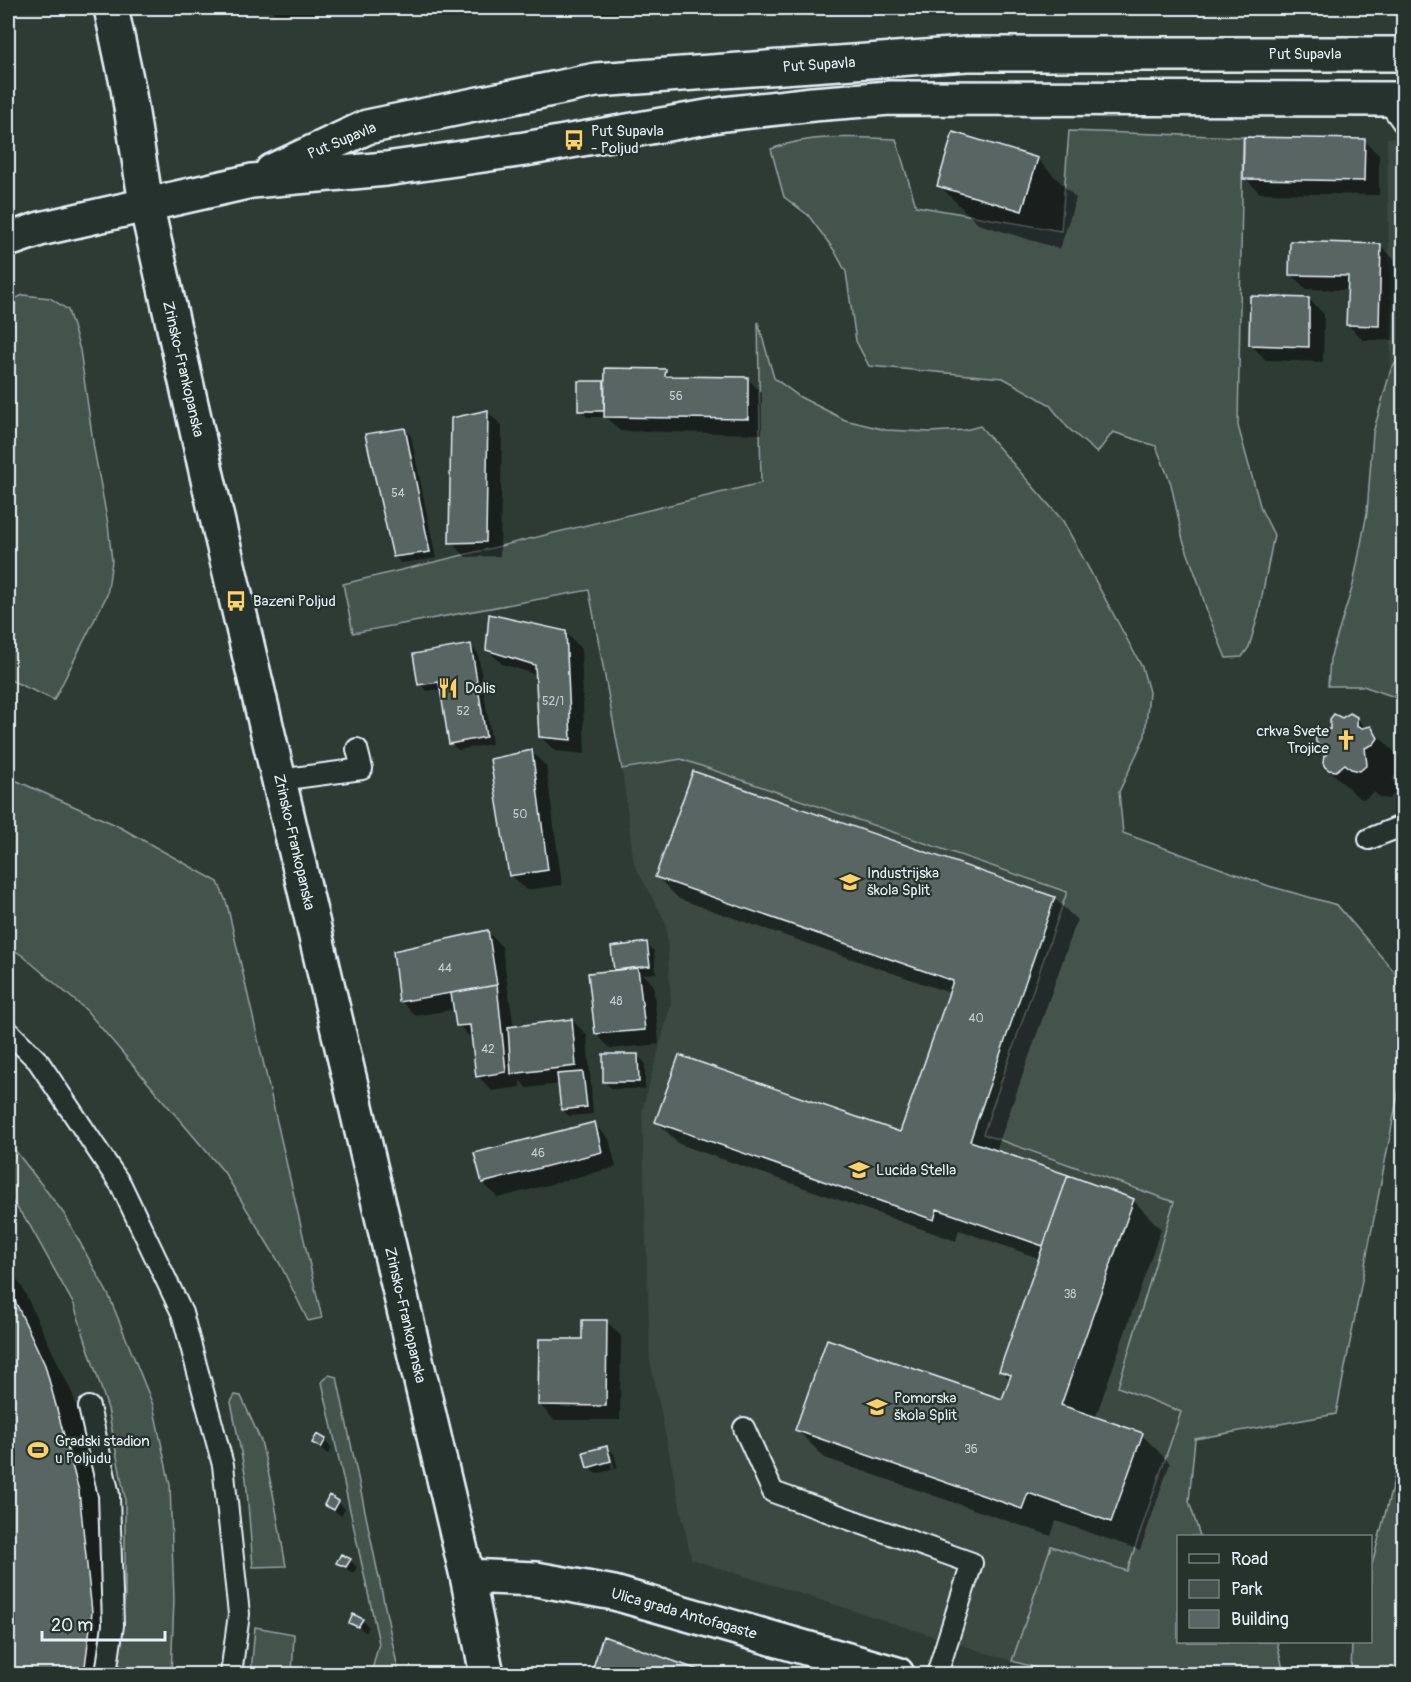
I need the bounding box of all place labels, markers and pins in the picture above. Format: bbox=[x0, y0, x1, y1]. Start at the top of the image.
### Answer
place label: Put Supavla - Poljud bbox=[591, 122, 664, 158]
bus stop icon: Put Supavla - Poljud bbox=[562, 128, 586, 152]
bus stop icon: Bazeni Poljud bbox=[224, 589, 248, 613]
place label: Bazeni Poljud bbox=[253, 592, 336, 611]
restaurant icon: Dolis bbox=[436, 676, 460, 700]
place label: Dolis bbox=[465, 679, 496, 698]
place label: crkva Svete Trojice bbox=[1256, 722, 1330, 758]
church icon: crkva Svete Trojice bbox=[1334, 728, 1358, 752]
place label: Industrijska škola Split bbox=[867, 864, 939, 900]
school or university icon: Industrijska škola Split bbox=[838, 870, 862, 894]
school or university icon: Lucida Stella bbox=[847, 1158, 871, 1182]
place label: Lucida Stella bbox=[876, 1161, 956, 1180]
place label: Pomorska škola Split bbox=[894, 1389, 958, 1425]
school or university icon: Pomorska škola Split bbox=[865, 1395, 889, 1419]
place label: Gradski stadion u Poljudu bbox=[55, 1432, 150, 1468]
sports icon: Gradski stadion u Poljudu bbox=[26, 1438, 50, 1462]

